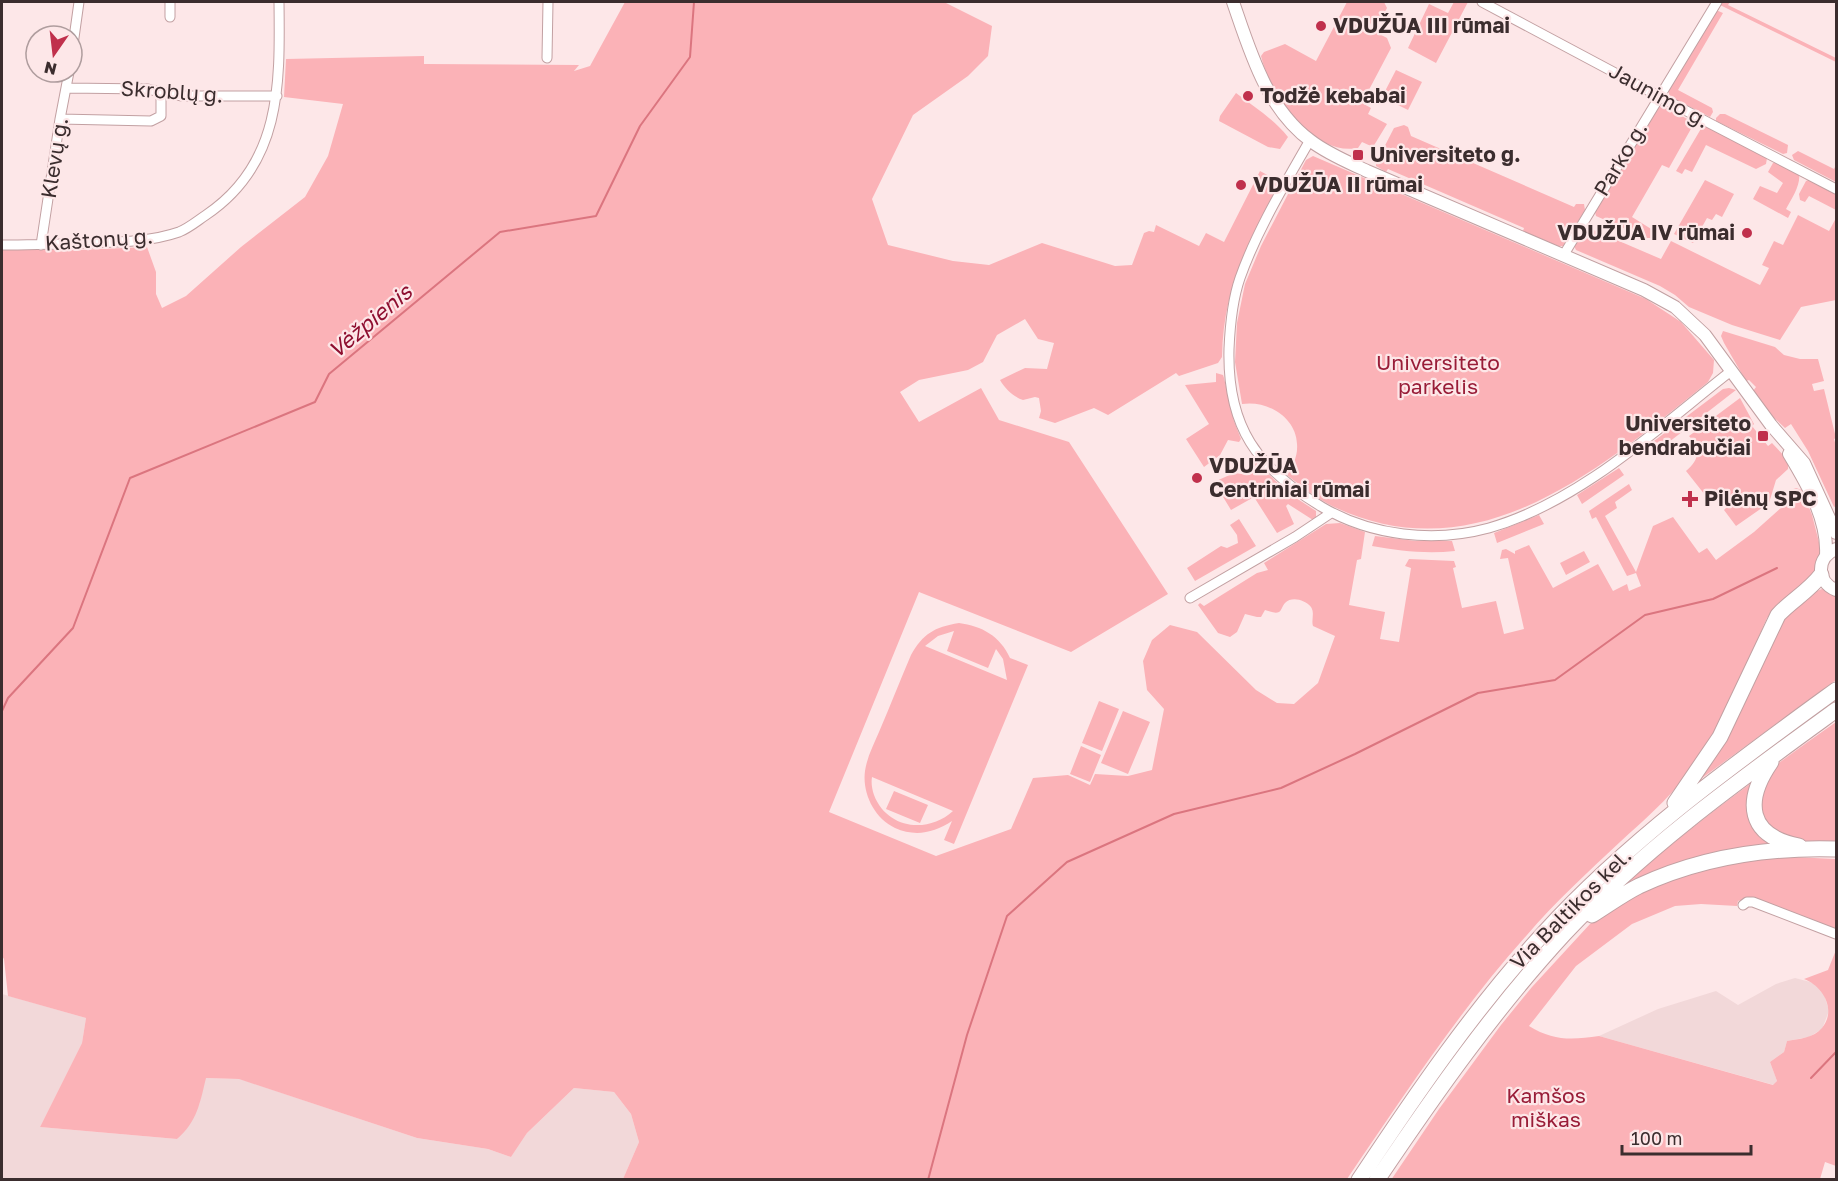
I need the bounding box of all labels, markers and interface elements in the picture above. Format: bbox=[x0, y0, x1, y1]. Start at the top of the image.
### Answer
place label: VDUŽŪA III rūmai bbox=[1333, 12, 1510, 38]
marker: VDUŽŪA III rūmai bbox=[1314, 19, 1328, 33]
north arrow bbox=[24, 24, 84, 84]
text: N bbox=[42, 57, 59, 80]
street label: Jaunimo g. bbox=[1605, 57, 1714, 133]
street label: Skroblų g. bbox=[120, 74, 224, 108]
place label: Todžė kebabai bbox=[1260, 82, 1406, 108]
marker: Todžė kebabai bbox=[1241, 89, 1255, 103]
street label: Klevų g. bbox=[35, 116, 73, 200]
street label: Parko g. bbox=[1588, 117, 1652, 200]
place label: Universiteto g. bbox=[1370, 141, 1521, 167]
marker: Universiteto g. bbox=[1351, 148, 1365, 162]
place label: VDUŽŪA II rūmai bbox=[1253, 171, 1423, 197]
marker: VDUŽŪA II rūmai bbox=[1234, 178, 1248, 192]
place label: VDUŽŪA IV rūmai bbox=[1557, 219, 1735, 245]
street label: Kaštonų g. bbox=[44, 222, 154, 256]
marker: VDUŽŪA IV rūmai bbox=[1740, 226, 1754, 240]
water label: Vėžpienis bbox=[322, 277, 418, 363]
park label: Universiteto parkelis bbox=[1376, 349, 1500, 399]
place label: Universiteto bendrabučiai bbox=[1619, 410, 1751, 460]
marker: Universiteto bendrabučiai bbox=[1756, 429, 1770, 443]
place label: VDUŽŪA Centriniai rūmai bbox=[1209, 452, 1370, 502]
marker: VDUŽŪA Centriniai rūmai bbox=[1190, 471, 1204, 485]
place label: Pilėnų SPC bbox=[1704, 485, 1817, 511]
marker: Pilėnų SPC bbox=[1681, 490, 1699, 508]
street label: Via Baltikos kel. bbox=[1504, 842, 1636, 974]
park label: Kamšos miškas bbox=[1506, 1082, 1586, 1132]
scale bar bbox=[1622, 1118, 1751, 1156]
text: 100 m bbox=[1631, 1127, 1682, 1149]

